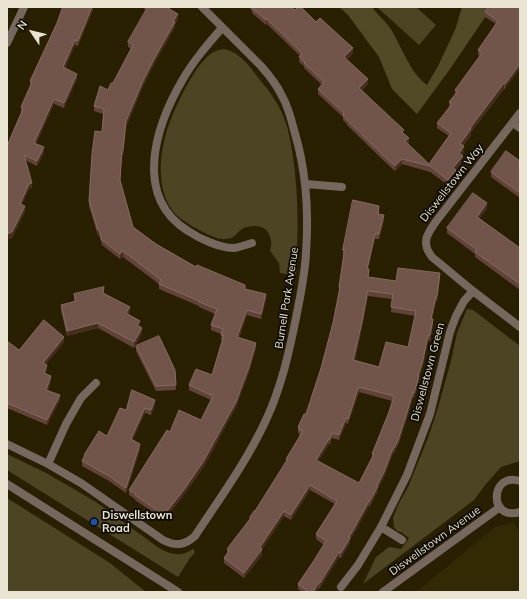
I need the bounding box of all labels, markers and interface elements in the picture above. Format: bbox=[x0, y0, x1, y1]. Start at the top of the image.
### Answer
north arrow bbox=[12, 12, 52, 52]
text: N bbox=[14, 18, 30, 33]
street label: Diswellstown Way bbox=[418, 141, 486, 225]
street label: Burnell Park Avenue bbox=[272, 246, 302, 350]
street label: Diswellstown Green bbox=[408, 321, 448, 423]
street label: Diswellstown Avenue bbox=[387, 503, 483, 579]
place label: Diswellstown Road bbox=[102, 509, 172, 535]
marker: Diswellstown Road bbox=[89, 517, 99, 527]

